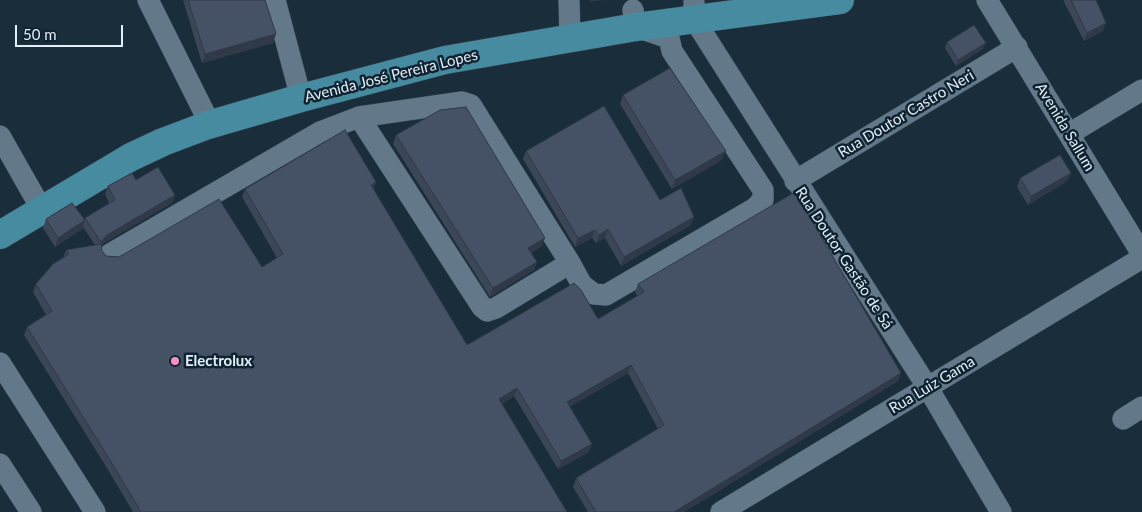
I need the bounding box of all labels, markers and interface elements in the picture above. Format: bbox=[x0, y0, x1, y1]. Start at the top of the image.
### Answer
scale bar bbox=[18, 15, 125, 47]
text: 50 m bbox=[23, 25, 57, 43]
street label: Avenida José Pereira Lopes bbox=[303, 46, 479, 106]
street label: Rua Doutor Castro Neri bbox=[835, 66, 977, 162]
street label: Avenida Sallum bbox=[1032, 80, 1098, 174]
street label: Rua Doutor Gastão de Sá bbox=[791, 184, 897, 332]
place label: Electrolux bbox=[185, 352, 252, 370]
street label: Rua Luiz Gama bbox=[886, 352, 978, 418]
marker: Electrolux bbox=[169, 355, 181, 367]

